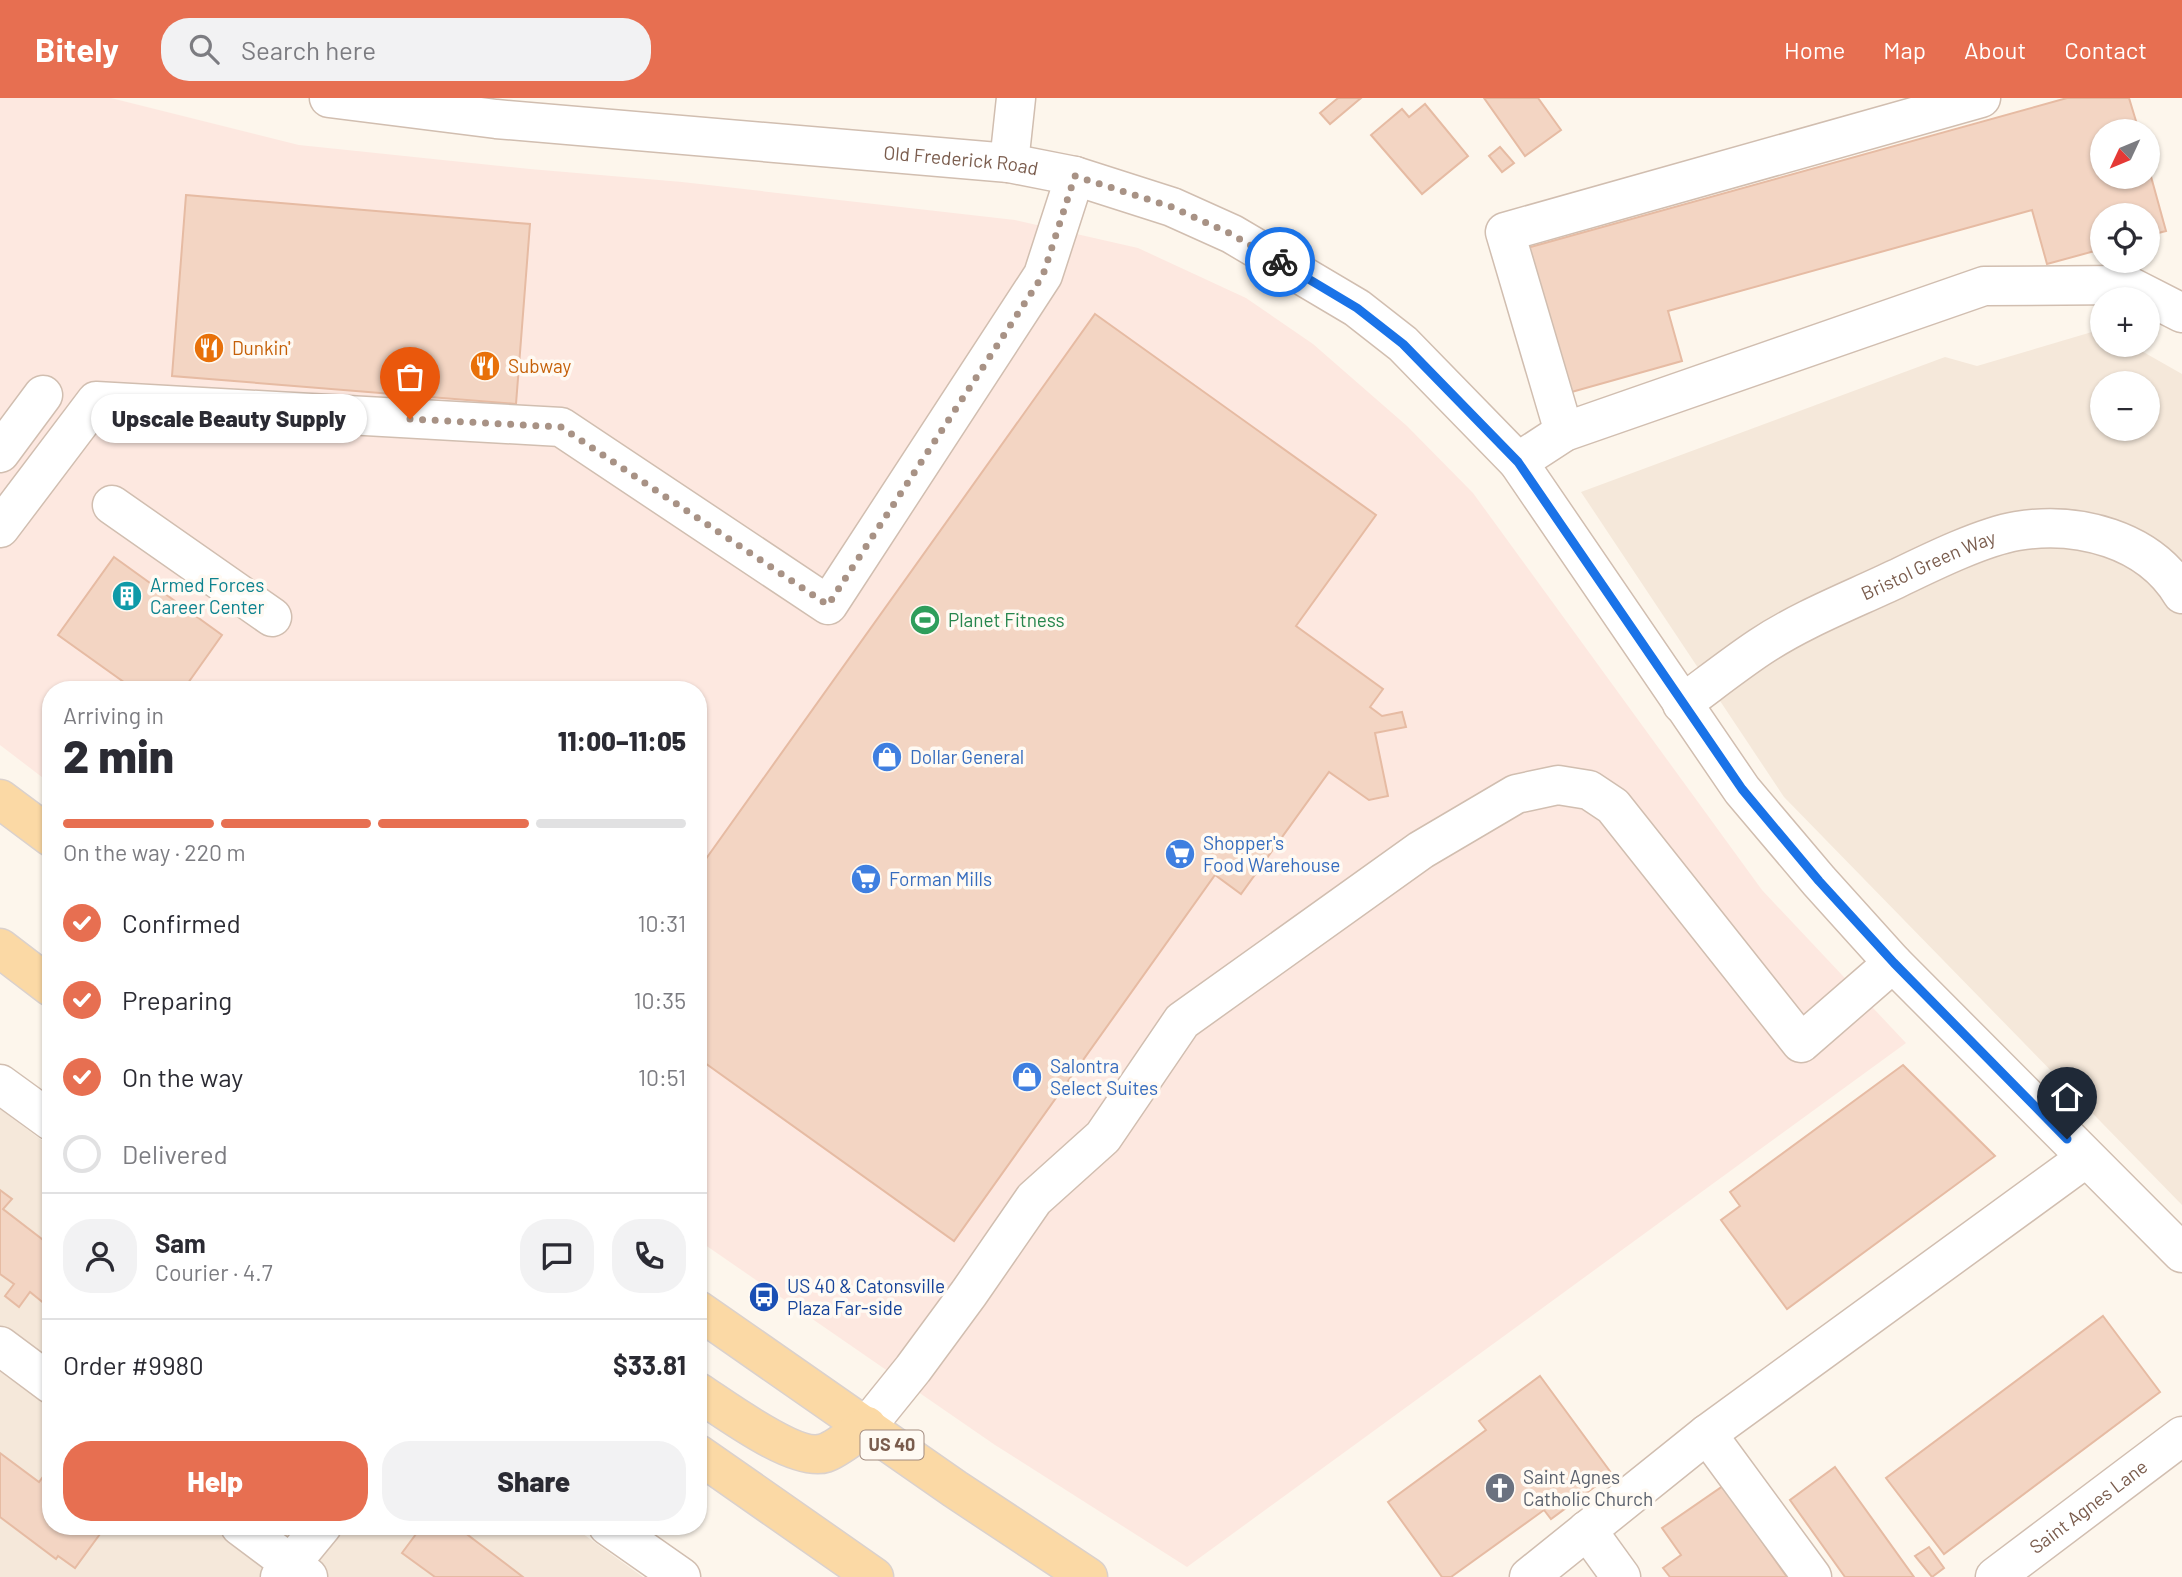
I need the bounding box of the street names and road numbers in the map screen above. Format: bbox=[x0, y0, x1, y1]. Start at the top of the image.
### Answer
street label: Old Frederick Road bbox=[883, 140, 1040, 180]
street label: Bristol Green Way bbox=[1857, 525, 1999, 604]
road number: US 40 bbox=[860, 1430, 924, 1460]
street label: Saint Agnes Lane bbox=[2025, 1454, 2152, 1558]

